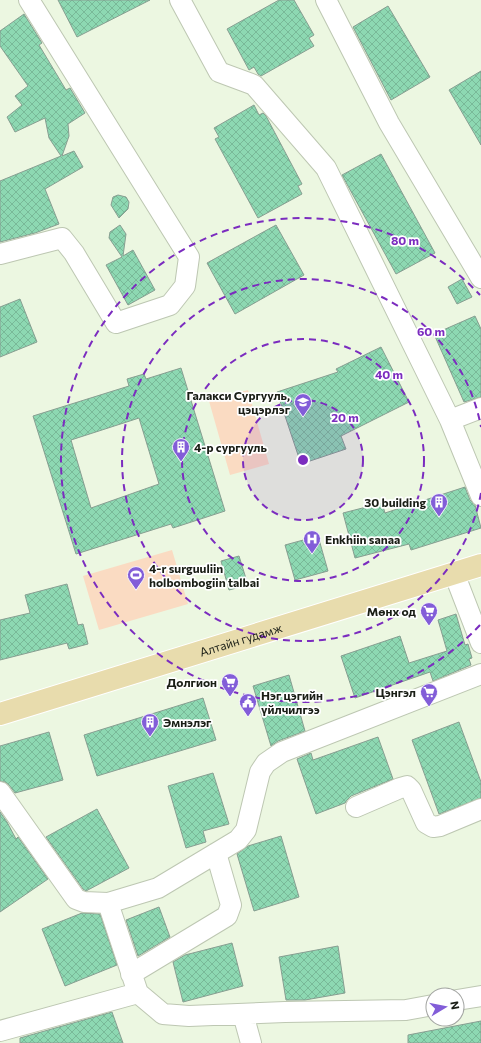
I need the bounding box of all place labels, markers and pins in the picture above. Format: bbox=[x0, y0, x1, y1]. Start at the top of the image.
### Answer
place label: Галакси Сургууль, цэцэрлэг bbox=[186, 388, 291, 416]
school or university icon: Галакси Сургууль, цэцэрлэг bbox=[293, 392, 313, 417]
building icon: 4-р сургууль bbox=[171, 437, 191, 462]
place label: 4-р сургууль bbox=[194, 440, 267, 454]
centre of rings bbox=[296, 453, 310, 467]
building icon: 30 building bbox=[429, 492, 449, 517]
place label: 30 building bbox=[364, 495, 426, 509]
hospital icon: Enkhiin sanaa bbox=[302, 529, 322, 554]
place label: Enkhiin sanaa bbox=[325, 532, 400, 546]
place label: 4-r surguuliin holbombogiin talbai bbox=[149, 561, 259, 589]
sports icon: 4-r surguuliin holbombogiin talbai bbox=[126, 565, 146, 590]
supermarket icon: Мөнх од bbox=[419, 601, 439, 626]
place label: Мөнх од bbox=[367, 604, 417, 618]
supermarket icon: Долгион bbox=[220, 672, 240, 697]
place label: Долгион bbox=[167, 675, 217, 689]
supermarket icon: Цэнгэл bbox=[419, 682, 439, 707]
place label: Цэнгэл bbox=[375, 685, 416, 699]
place label: Нэг цэгийн үйлчилгээ bbox=[261, 688, 323, 716]
public building icon: Нэг цэгийн үйлчилгээ bbox=[238, 692, 258, 717]
building icon: Эмнэлэг bbox=[140, 712, 160, 737]
place label: Эмнэлэг bbox=[163, 715, 212, 729]

